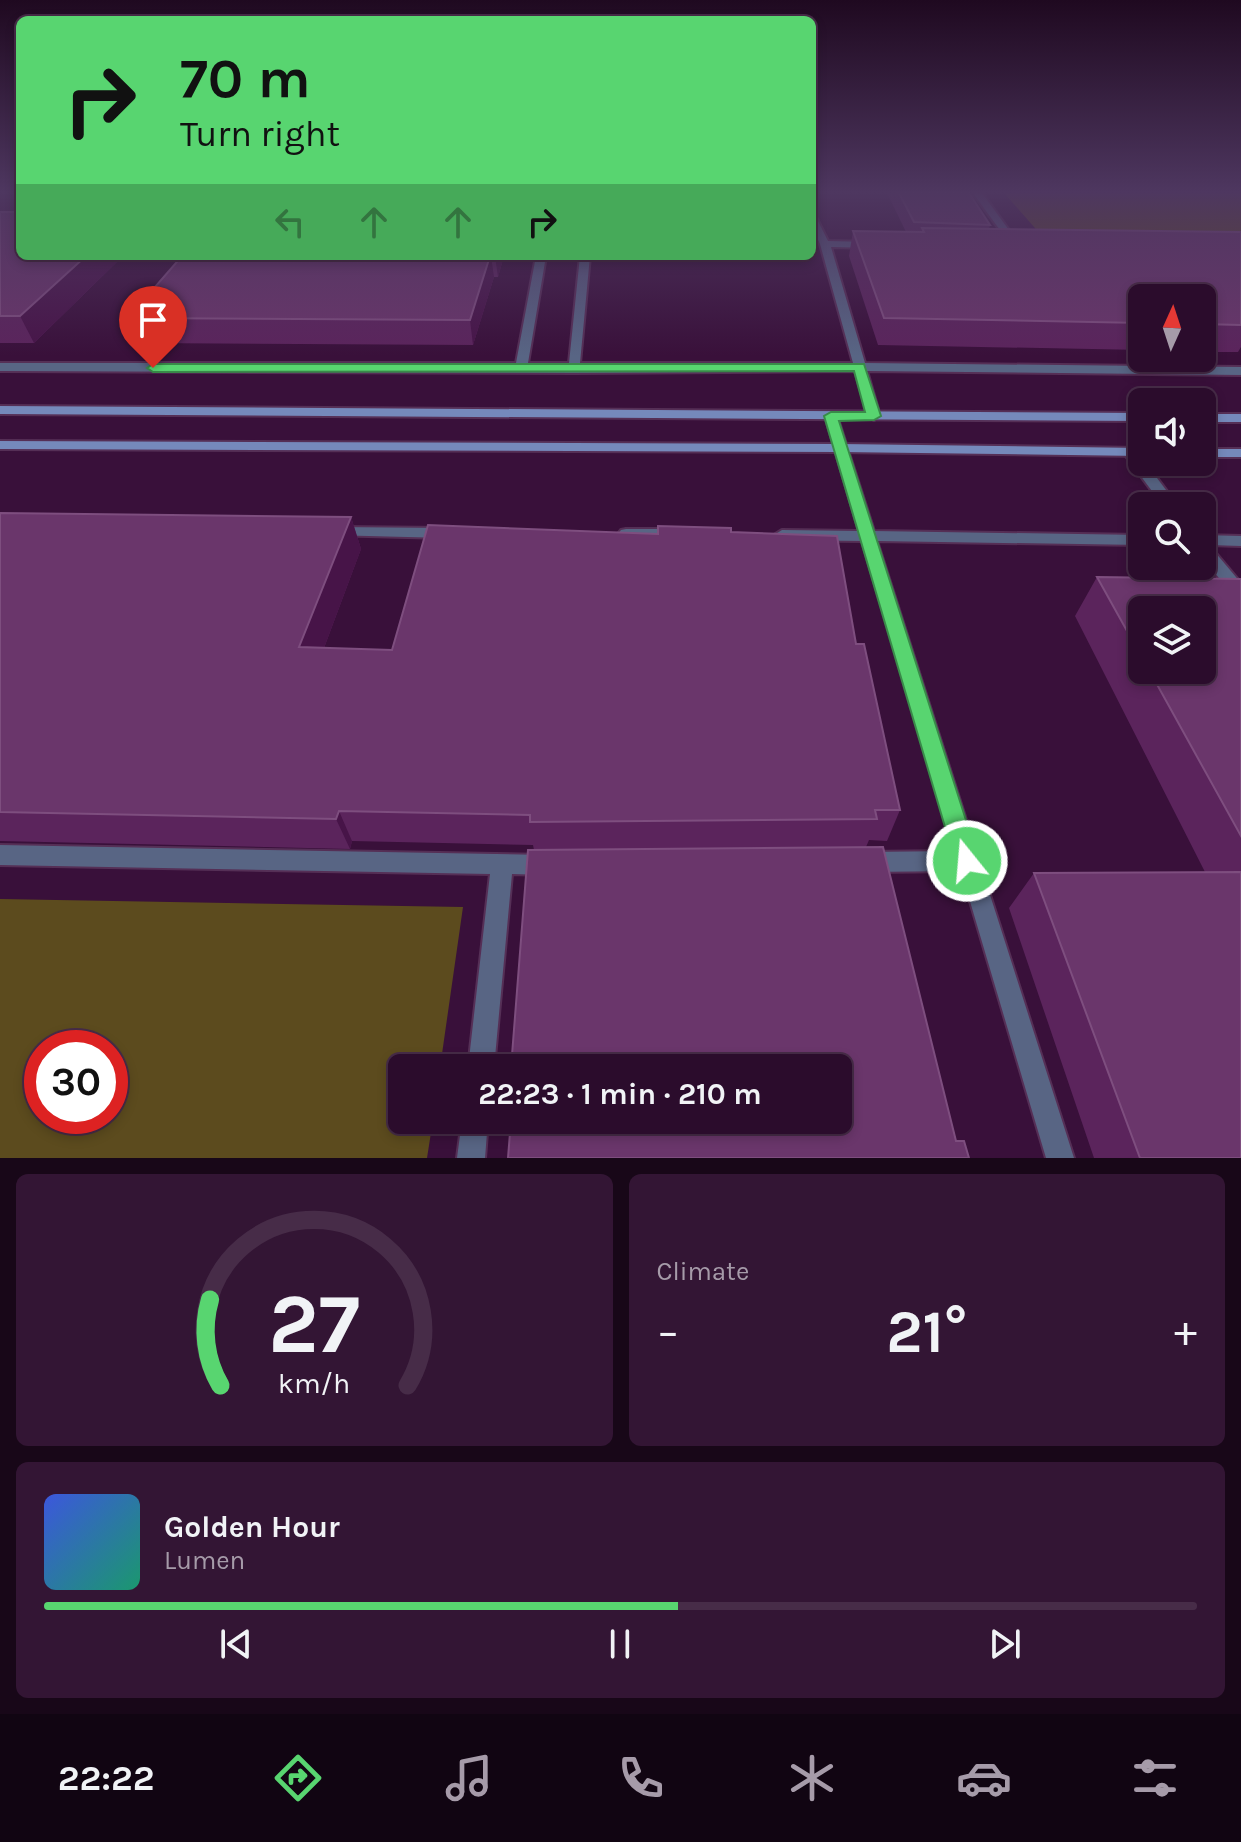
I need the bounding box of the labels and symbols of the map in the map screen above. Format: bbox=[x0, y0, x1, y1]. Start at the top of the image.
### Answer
north arrow bbox=[1128, 284, 1216, 372]
pin bbox=[119, 286, 187, 368]
position arrow bbox=[925, 819, 1009, 903]
speed limit sign: 30 bbox=[24, 1030, 128, 1134]

